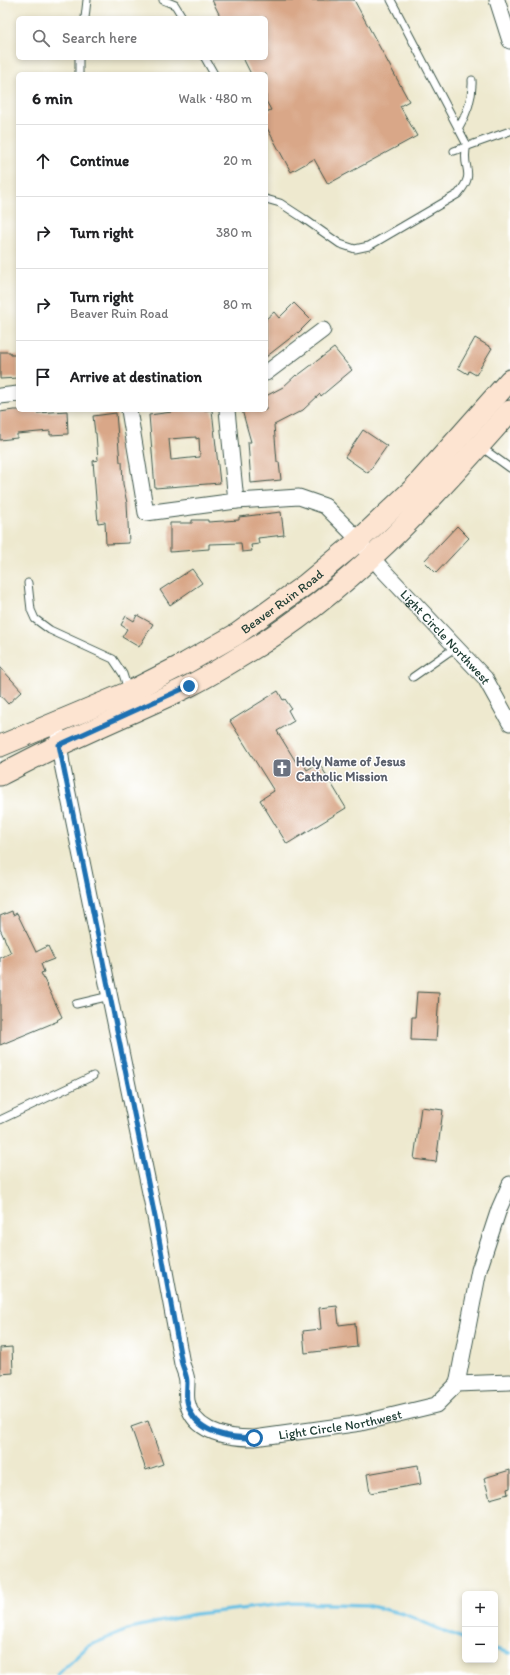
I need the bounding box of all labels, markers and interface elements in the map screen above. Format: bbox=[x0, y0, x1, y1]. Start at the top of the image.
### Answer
search box bbox=[16, 16, 268, 60]
icon: search bbox=[30, 27, 52, 49]
text: Search here bbox=[62, 29, 137, 47]
text: 6 min bbox=[32, 88, 73, 108]
text: Walk · 480 m bbox=[178, 91, 252, 106]
icon: ahead bbox=[32, 150, 54, 172]
text: Continue bbox=[70, 152, 129, 170]
text: 20 m bbox=[223, 153, 252, 168]
icon: right bbox=[32, 222, 54, 244]
text: Turn right bbox=[70, 224, 134, 242]
text: 380 m bbox=[216, 225, 252, 240]
text: Turn right bbox=[70, 288, 134, 306]
icon: right bbox=[32, 294, 54, 316]
text: 80 m bbox=[223, 297, 252, 312]
text: Beaver Ruin Road bbox=[70, 306, 168, 321]
icon: arrive bbox=[32, 366, 54, 388]
text: Arrive at destination bbox=[70, 368, 202, 386]
street label: Beaver Ruin Road bbox=[238, 566, 326, 636]
street label: Light Circle Northwest bbox=[398, 586, 494, 687]
route end bbox=[180, 677, 198, 695]
place label: Holy Name of Jesus Catholic Mission bbox=[296, 754, 406, 784]
church icon: Holy Name of Jesus Catholic Mission bbox=[271, 757, 293, 779]
street label: Light Circle Northwest bbox=[278, 1406, 403, 1442]
route start bbox=[245, 1429, 263, 1447]
map controls bbox=[462, 1591, 498, 1663]
button: + bbox=[462, 1591, 498, 1627]
button: − bbox=[462, 1627, 498, 1663]

